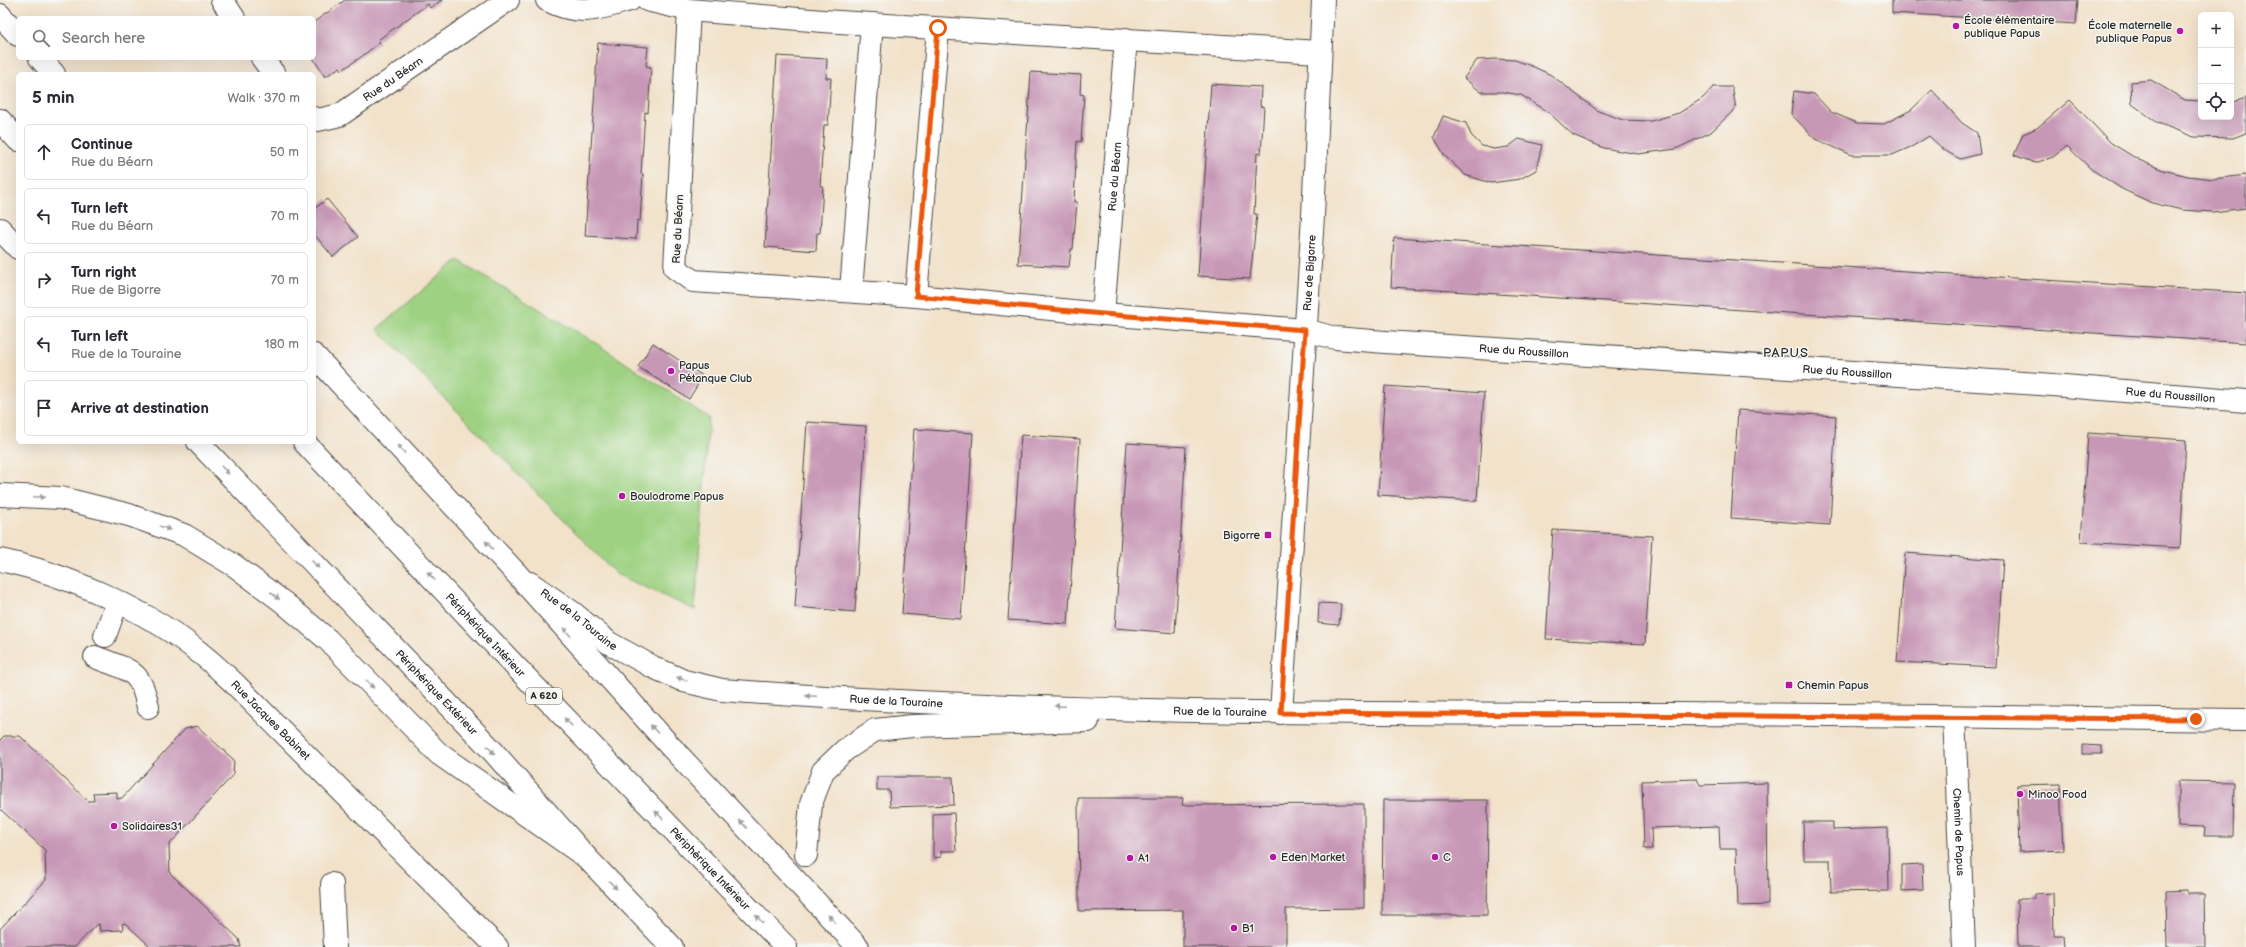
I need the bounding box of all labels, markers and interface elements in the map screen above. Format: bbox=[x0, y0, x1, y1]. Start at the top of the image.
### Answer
map controls bbox=[2198, 12, 2234, 120]
button: + bbox=[2198, 12, 2234, 48]
place label: École élémentaire publique Papus bbox=[1964, 13, 2055, 40]
search box bbox=[16, 16, 316, 60]
place label: École maternelle publique Papus bbox=[2088, 18, 2173, 45]
route start bbox=[929, 19, 947, 37]
marker: École élémentaire publique Papus bbox=[1951, 21, 1961, 31]
marker: École maternelle publique Papus bbox=[2175, 26, 2185, 36]
icon: search bbox=[30, 27, 52, 49]
text: Search here bbox=[62, 29, 145, 48]
button: − bbox=[2198, 48, 2234, 84]
street label: Rue du Béarn bbox=[360, 54, 425, 104]
button: locate bbox=[2198, 84, 2234, 120]
text: 5 min bbox=[32, 88, 75, 108]
text: Walk · 370 m bbox=[227, 90, 300, 106]
text: Continue bbox=[71, 135, 133, 154]
icon: ahead bbox=[33, 141, 55, 163]
street label: Rue du Béarn bbox=[1105, 141, 1124, 212]
text: 50 m bbox=[270, 144, 299, 160]
text: Rue du Béarn bbox=[71, 154, 153, 170]
street label: Rue du Béarn bbox=[670, 194, 686, 264]
text: Turn left bbox=[71, 199, 128, 218]
icon: left bbox=[33, 205, 55, 227]
text: 70 m bbox=[271, 208, 299, 224]
text: Rue du Béarn bbox=[71, 218, 153, 234]
street label: Rue de Bigorre bbox=[1300, 234, 1318, 311]
text: Turn right bbox=[71, 263, 136, 282]
icon: right bbox=[33, 269, 55, 291]
text: 70 m bbox=[271, 272, 299, 288]
text: Rue de Bigorre bbox=[71, 282, 161, 298]
text: Turn left bbox=[71, 327, 128, 346]
icon: left bbox=[33, 333, 55, 355]
text: 180 m bbox=[264, 336, 299, 352]
street label: Rue du Roussillon bbox=[1479, 342, 1569, 360]
district label: PAPUS bbox=[1763, 345, 1809, 361]
text: Rue de la Touraine bbox=[71, 346, 181, 362]
place label: Papus Pétanque Club bbox=[679, 359, 752, 385]
street label: Rue du Roussillon bbox=[1802, 362, 1892, 381]
marker: Papus Pétanque Club bbox=[666, 366, 676, 376]
street label: Rue du Roussillon bbox=[2125, 385, 2216, 405]
icon: arrive bbox=[33, 397, 55, 419]
text: Arrive at destination bbox=[71, 399, 209, 418]
one-way arrow bbox=[396, 444, 406, 454]
one-way arrow bbox=[220, 465, 230, 475]
place label: Boulodrome Papus bbox=[630, 490, 724, 503]
marker: Boulodrome Papus bbox=[617, 491, 627, 501]
one-way arrow bbox=[33, 494, 46, 500]
one-way arrow bbox=[159, 525, 171, 531]
place label: Bigorre bbox=[1223, 529, 1260, 542]
marker: Bigorre bbox=[1263, 530, 1273, 540]
one-way arrow bbox=[485, 539, 494, 550]
one-way arrow bbox=[310, 559, 319, 569]
one-way arrow bbox=[427, 572, 436, 581]
street label: Rue de la Touraine bbox=[538, 586, 620, 653]
street label: Périphérique Intérieur bbox=[443, 590, 529, 680]
one-way arrow bbox=[269, 592, 280, 600]
one-way arrow bbox=[563, 627, 572, 637]
street label: Périphérique Extérieur bbox=[393, 647, 481, 738]
one-way arrow bbox=[676, 676, 688, 682]
street label: Rue Jacques Babinet bbox=[229, 678, 314, 763]
one-way arrow bbox=[365, 679, 375, 689]
place label: Chemin Papus bbox=[1797, 679, 1869, 692]
marker: Chemin Papus bbox=[1784, 680, 1794, 690]
road number: A 620 bbox=[526, 688, 562, 704]
one-way arrow bbox=[805, 692, 817, 699]
street label: Rue de la Touraine bbox=[849, 692, 944, 710]
one-way arrow bbox=[1054, 703, 1066, 710]
street label: Rue de la Touraine bbox=[1173, 704, 1267, 719]
route end bbox=[2187, 710, 2205, 728]
one-way arrow bbox=[564, 716, 573, 727]
one-way arrow bbox=[650, 723, 659, 734]
one-way arrow bbox=[486, 745, 496, 755]
street label: Chemin de Papus bbox=[1951, 788, 1967, 877]
place label: Minoo Food bbox=[2028, 788, 2087, 801]
marker: Minoo Food bbox=[2015, 789, 2025, 799]
one-way arrow bbox=[654, 810, 663, 820]
one-way arrow bbox=[738, 819, 748, 829]
place label: Solidaires31 bbox=[122, 820, 182, 833]
marker: Solidaires31 bbox=[109, 821, 119, 831]
street label: Périphérique Intérieur bbox=[667, 824, 754, 913]
place label: Eden Market bbox=[1281, 851, 1346, 864]
place label: C bbox=[1443, 851, 1451, 864]
place label: A1 bbox=[1138, 852, 1149, 865]
marker: Eden Market bbox=[1268, 852, 1278, 862]
marker: C bbox=[1430, 852, 1440, 862]
marker: A1 bbox=[1125, 853, 1135, 863]
one-way arrow bbox=[608, 880, 617, 890]
one-way arrow bbox=[754, 914, 763, 924]
one-way arrow bbox=[828, 914, 837, 923]
place label: B1 bbox=[1242, 922, 1254, 935]
marker: B1 bbox=[1229, 923, 1239, 933]

